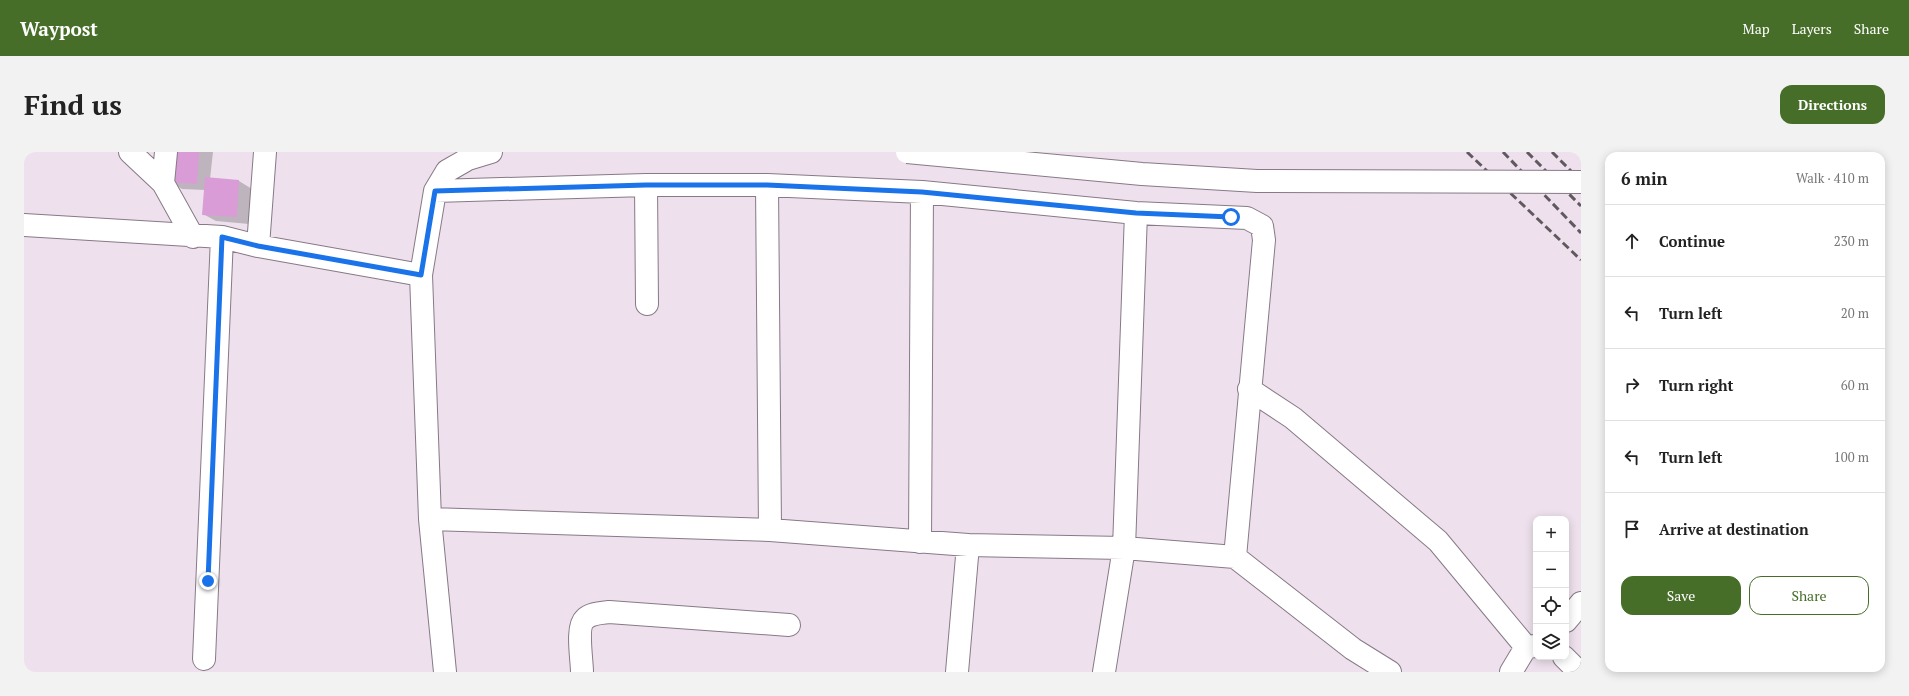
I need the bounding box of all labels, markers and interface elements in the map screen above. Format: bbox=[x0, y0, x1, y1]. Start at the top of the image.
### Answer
text: Waypost bbox=[20, 16, 98, 41]
text: Map bbox=[1743, 19, 1770, 38]
text: Layers bbox=[1792, 19, 1832, 38]
text: Share bbox=[1854, 19, 1889, 38]
button: Directions bbox=[1780, 85, 1885, 124]
text: Find us bbox=[24, 86, 122, 123]
text: 6 min bbox=[1621, 167, 1668, 190]
text: Walk · 410 m bbox=[1796, 169, 1869, 187]
route start bbox=[1222, 208, 1240, 226]
icon: ahead bbox=[1621, 230, 1643, 252]
text: Continue bbox=[1659, 231, 1725, 251]
text: 230 m bbox=[1834, 232, 1869, 250]
icon: left bbox=[1621, 302, 1643, 324]
text: Turn left bbox=[1659, 303, 1723, 323]
text: 20 m bbox=[1841, 304, 1869, 322]
icon: right bbox=[1621, 374, 1643, 396]
text: Turn right bbox=[1659, 375, 1734, 395]
text: 60 m bbox=[1841, 376, 1869, 394]
icon: left bbox=[1621, 446, 1643, 468]
text: Turn left bbox=[1659, 447, 1723, 467]
text: 100 m bbox=[1834, 448, 1869, 466]
map controls bbox=[1533, 516, 1569, 660]
button: + bbox=[1533, 516, 1569, 552]
icon: arrive bbox=[1621, 518, 1643, 540]
text: Arrive at destination bbox=[1659, 519, 1809, 539]
button: − bbox=[1533, 552, 1569, 588]
route end bbox=[199, 572, 217, 590]
button: Save bbox=[1621, 576, 1741, 615]
button: Share bbox=[1749, 576, 1869, 615]
button: locate bbox=[1533, 588, 1569, 624]
button: layers bbox=[1533, 624, 1569, 660]

